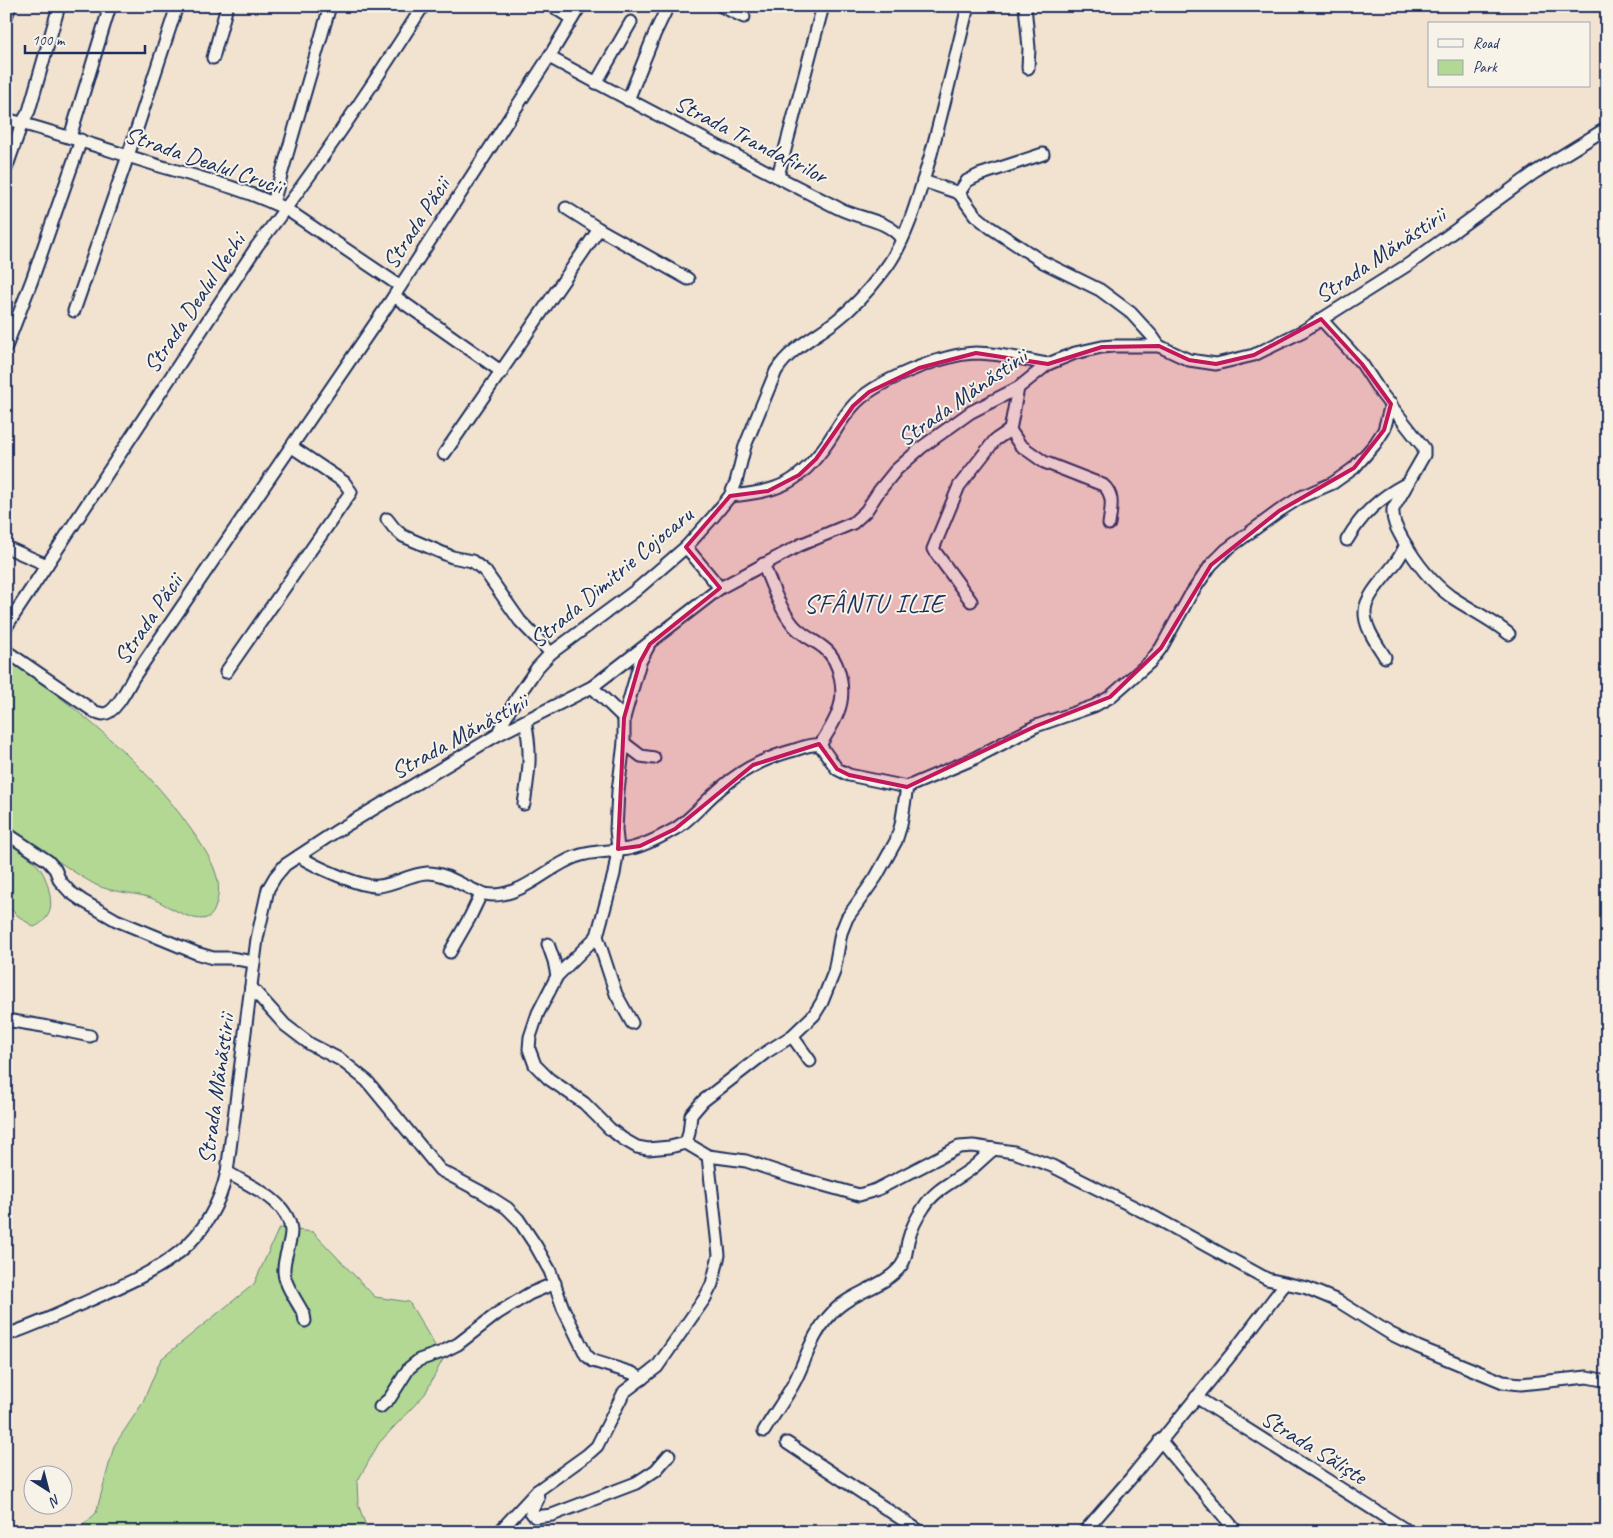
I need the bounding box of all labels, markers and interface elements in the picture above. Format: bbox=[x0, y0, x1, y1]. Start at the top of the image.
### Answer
scale bar bbox=[25, 22, 145, 54]
legend bbox=[1428, 22, 1590, 88]
text: 100 m bbox=[32, 31, 66, 50]
text: Road bbox=[1473, 34, 1500, 53]
text: Park bbox=[1473, 58, 1498, 77]
street label: Strada Trandafirilor bbox=[669, 88, 835, 191]
street label: Strada Dealul Crucii bbox=[121, 119, 289, 202]
street label: Strada Păcii bbox=[375, 169, 458, 274]
street label: Strada Mănăstirii bbox=[1309, 198, 1454, 310]
street label: Strada Dealul Vechi bbox=[136, 225, 253, 379]
street label: Strada Mănăstirii bbox=[891, 339, 1035, 453]
street label: Strada Dimitrie Cojocaru bbox=[523, 499, 700, 654]
street label: Strada Păcii bbox=[107, 566, 191, 670]
district label: SFÂNTU ILIE bbox=[804, 587, 946, 620]
street label: Strada Mănăstirii bbox=[386, 684, 536, 786]
street label: Strada Mănăstirii bbox=[191, 1008, 242, 1166]
street label: Strada Săliște bbox=[1256, 1403, 1374, 1492]
north arrow bbox=[22, 1466, 72, 1516]
text: N bbox=[45, 1491, 64, 1511]

